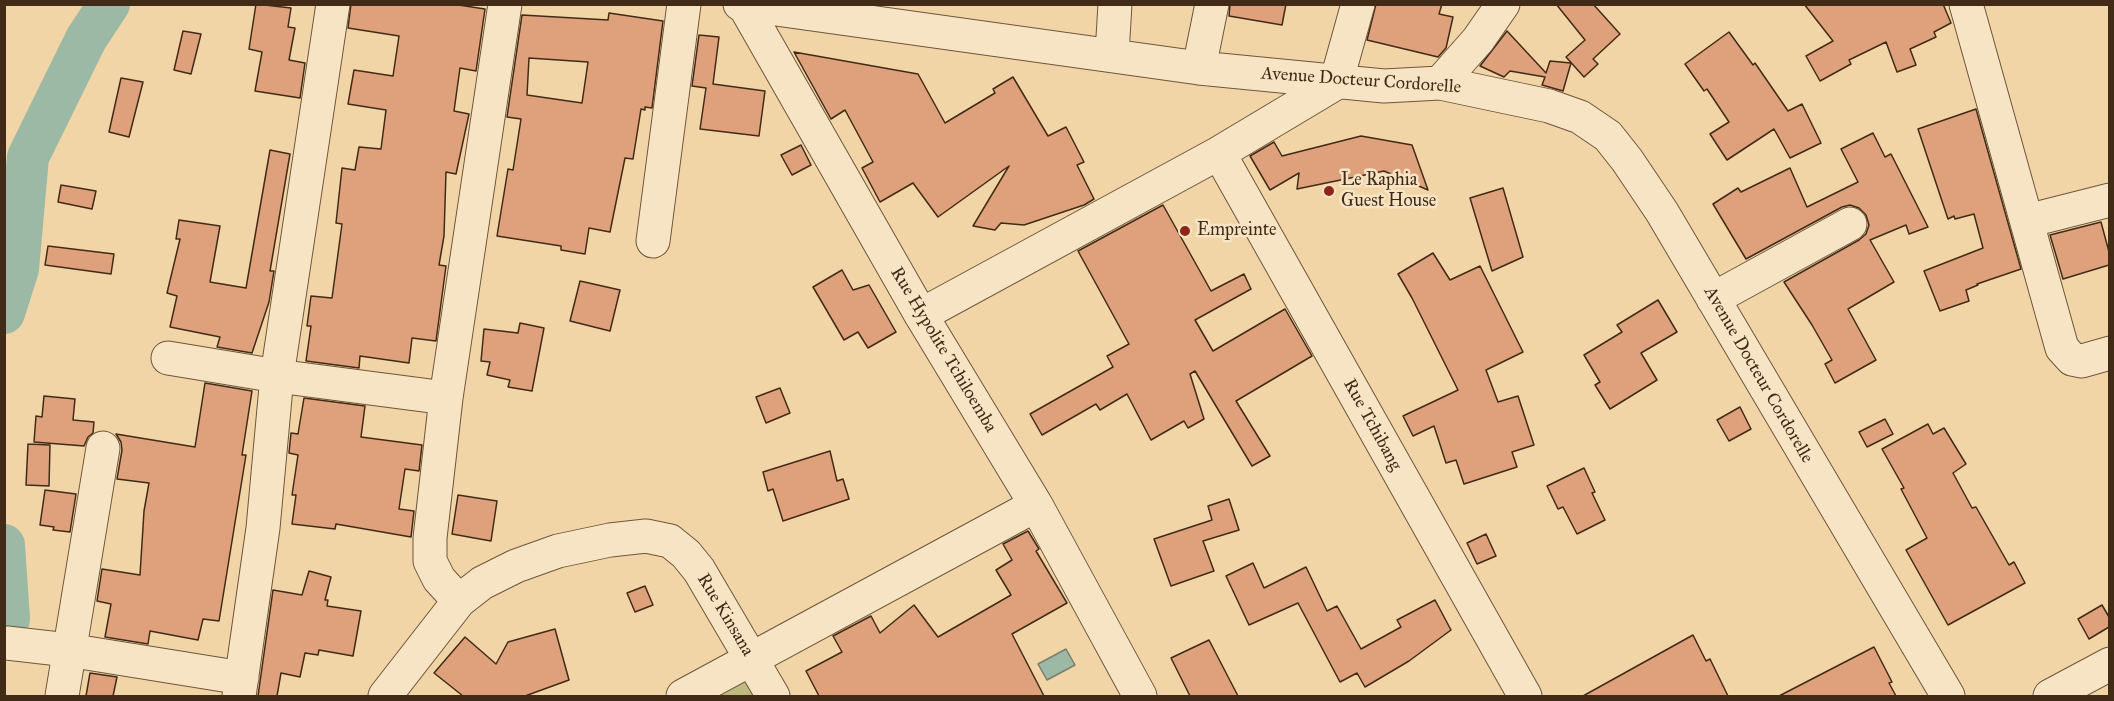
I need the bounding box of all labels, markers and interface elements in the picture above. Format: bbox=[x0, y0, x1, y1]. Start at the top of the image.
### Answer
street label: Avenue Docteur Cordorelle bbox=[1260, 63, 1462, 99]
place label: Le Raphia Guest House bbox=[1341, 170, 1436, 213]
marker: Le Raphia Guest House bbox=[1322, 184, 1336, 198]
place label: Empreinte bbox=[1197, 220, 1277, 242]
marker: Empreinte bbox=[1178, 224, 1192, 238]
street label: Rue Hypolite Tchiloemba bbox=[885, 263, 1001, 437]
street label: Avenue Docteur Cordorelle bbox=[1699, 283, 1817, 467]
street label: Rue Tchibang bbox=[1338, 375, 1406, 475]
street label: Rue Kinsana bbox=[692, 570, 758, 660]

